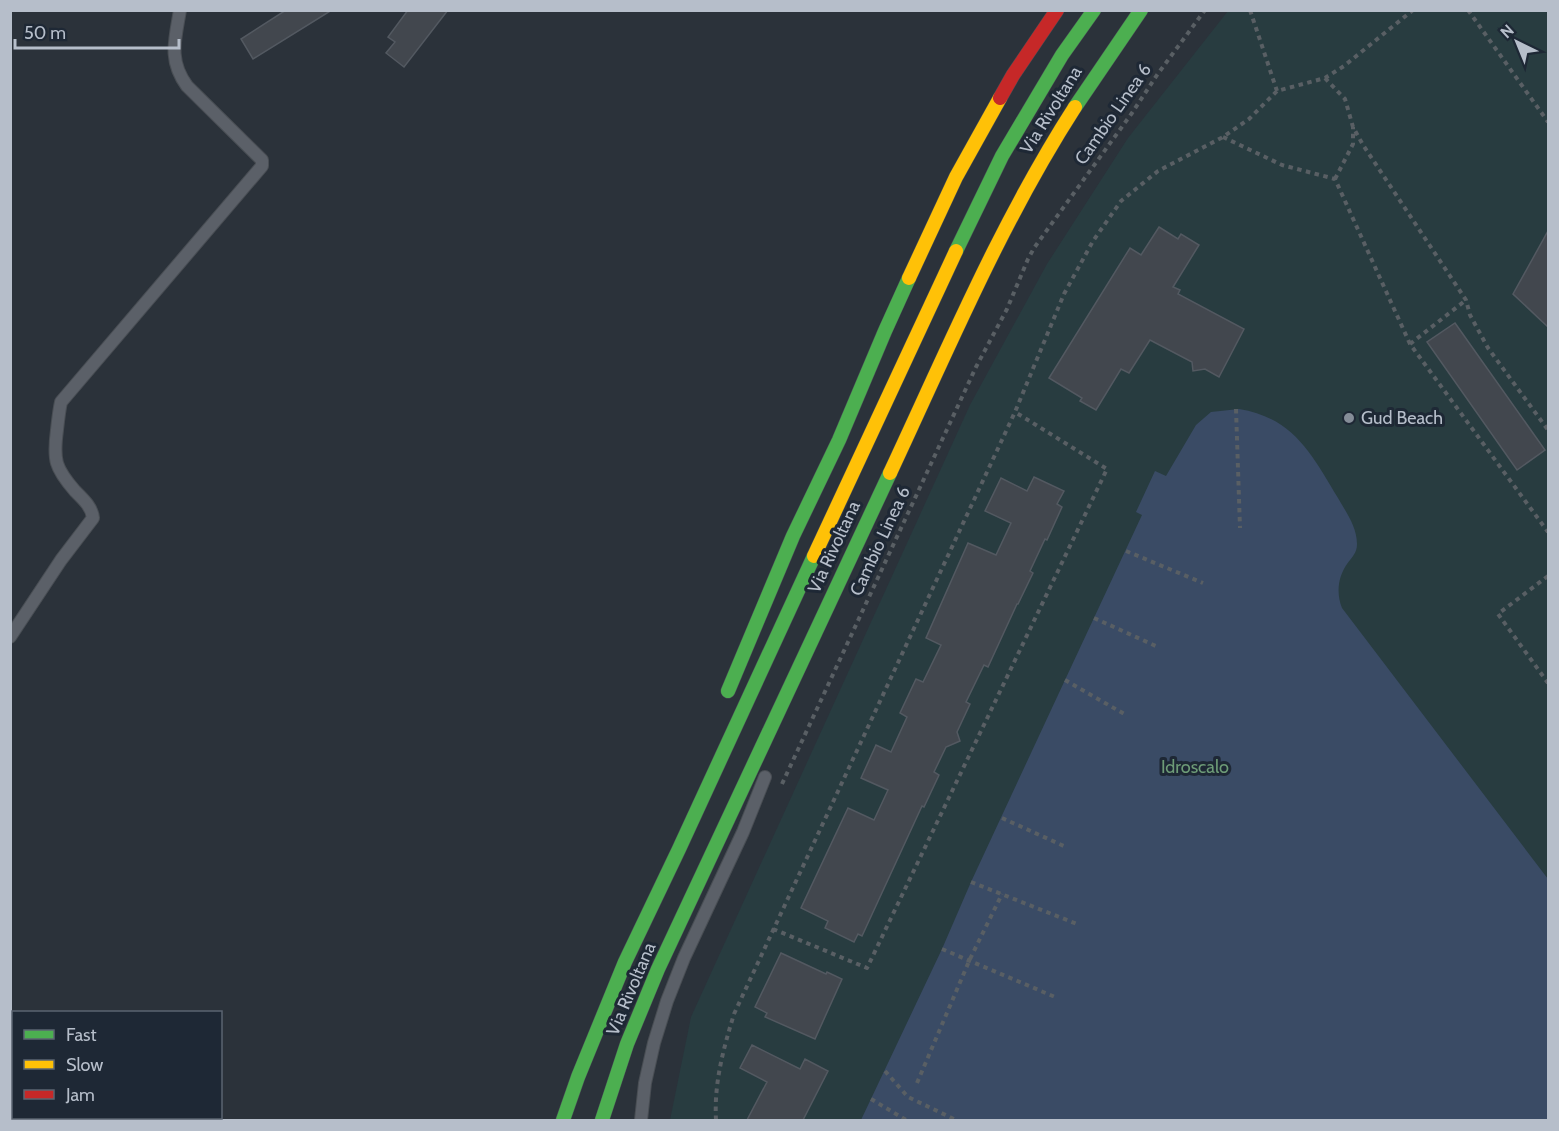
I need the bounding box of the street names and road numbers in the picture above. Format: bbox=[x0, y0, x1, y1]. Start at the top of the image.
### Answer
street label: Cambio Linea 6 bbox=[1070, 59, 1156, 169]
street label: Via Rivoltana bbox=[1015, 62, 1087, 158]
street label: Cambio Linea 6 bbox=[845, 483, 915, 599]
street label: Via Rivoltana bbox=[803, 497, 865, 597]
street label: Via Rivoltana bbox=[602, 939, 661, 1039]

